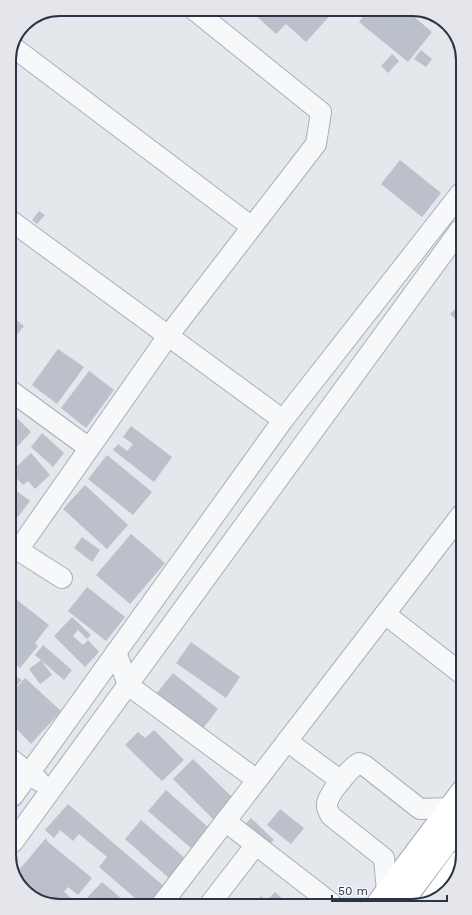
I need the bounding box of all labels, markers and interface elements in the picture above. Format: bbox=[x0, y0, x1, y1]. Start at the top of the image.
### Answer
scale bar bbox=[332, 877, 447, 903]
text: 50 m bbox=[338, 884, 368, 898]

